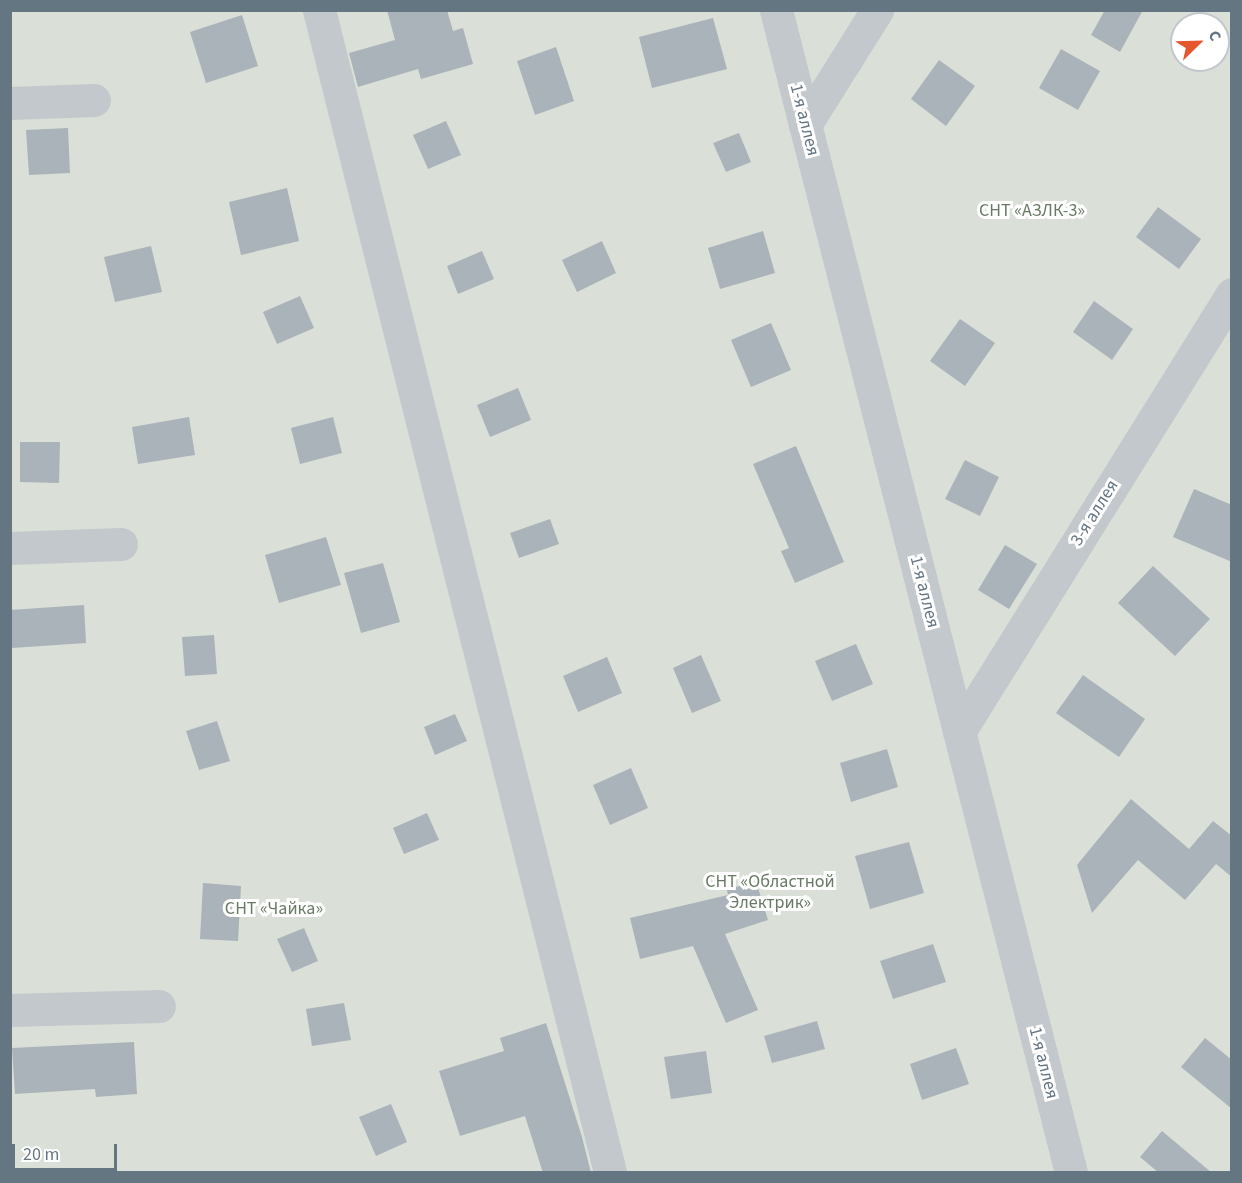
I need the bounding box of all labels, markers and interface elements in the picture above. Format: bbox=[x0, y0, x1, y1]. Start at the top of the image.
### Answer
north arrow bbox=[1170, 12, 1230, 72]
text: С bbox=[1203, 27, 1227, 44]
street label: 1-я аллея bbox=[785, 82, 823, 158]
park label: СНТ «АЗЛК-3» bbox=[979, 200, 1085, 222]
street label: 3-я аллея bbox=[1066, 476, 1124, 550]
street label: 1-я аллея bbox=[905, 554, 943, 630]
park label: СНТ «Областной Электрик» bbox=[705, 872, 835, 914]
park label: СНТ «Чайка» bbox=[225, 898, 323, 920]
street label: 1-я аллея bbox=[1024, 1025, 1062, 1101]
scale bar bbox=[15, 1132, 120, 1170]
text: 20 m bbox=[23, 1142, 59, 1167]

